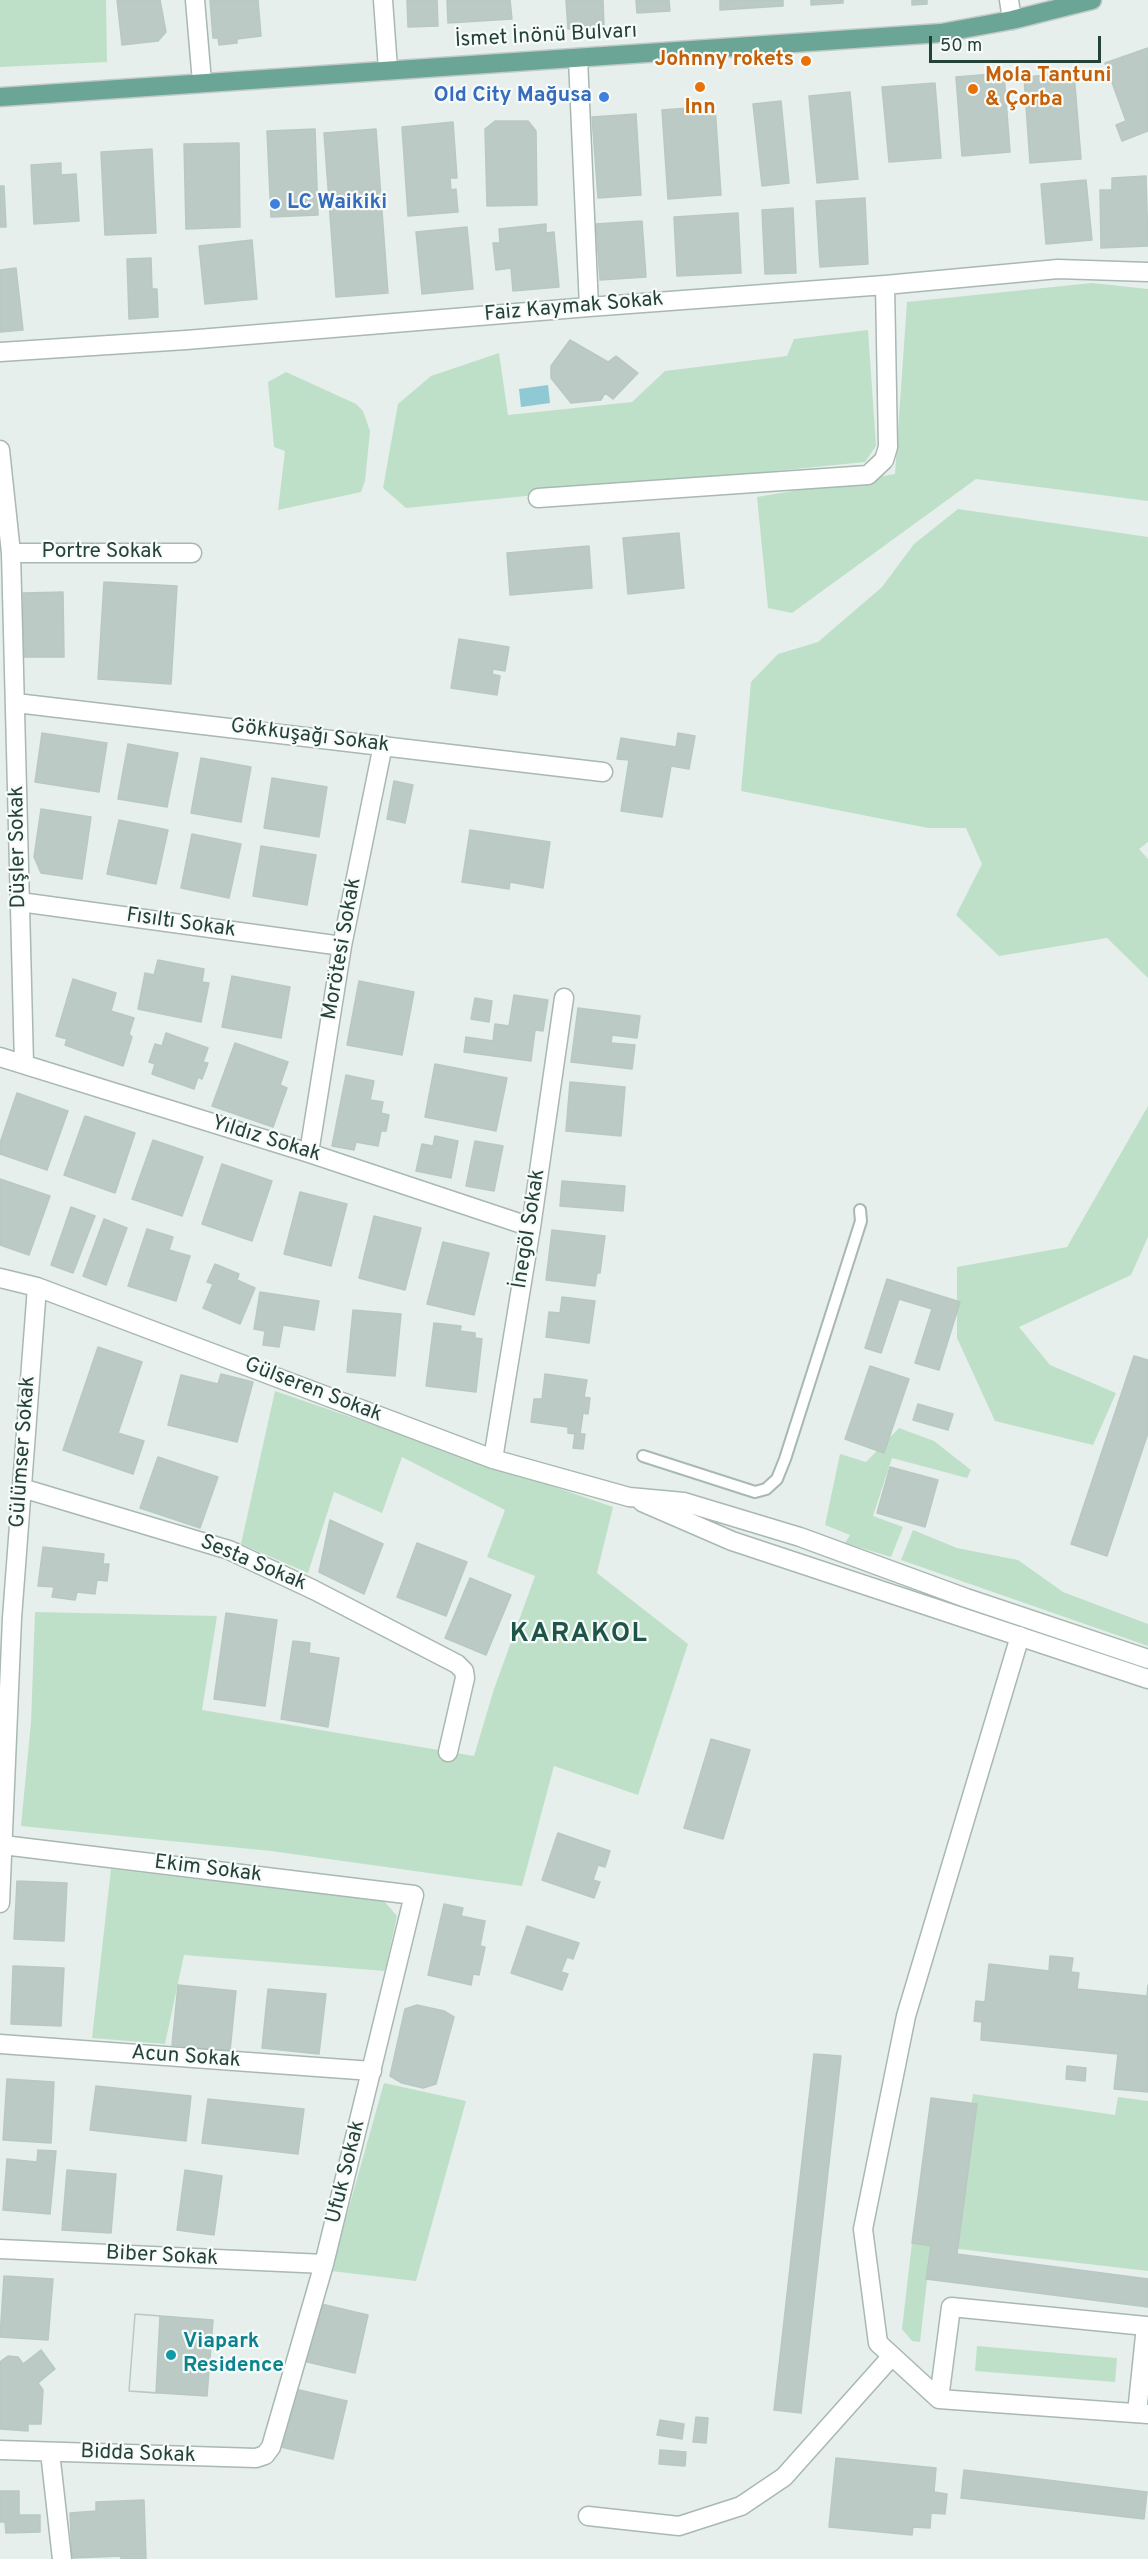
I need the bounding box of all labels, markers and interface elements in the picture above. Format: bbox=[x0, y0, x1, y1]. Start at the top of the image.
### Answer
street label: İsmet İnönü Bulvarı bbox=[454, 20, 638, 54]
scale bar bbox=[932, 24, 1104, 62]
text: 50 m bbox=[940, 35, 982, 58]
place label: Johnny rokets bbox=[655, 48, 794, 74]
marker: Johnny rokets bbox=[799, 54, 813, 68]
place label: Mola Tantuni & Çorba bbox=[985, 64, 1112, 114]
marker: Inn bbox=[693, 80, 707, 94]
marker: Mola Tantuni & Çorba bbox=[966, 82, 980, 96]
place label: Old City Mağusa bbox=[434, 84, 592, 110]
marker: Old City Mağusa bbox=[597, 90, 611, 104]
place label: Inn bbox=[684, 96, 716, 122]
place label: LC Waikiki bbox=[287, 191, 387, 217]
marker: LC Waikiki bbox=[268, 197, 282, 211]
street label: Faiz Kaymak Sokak bbox=[483, 288, 665, 328]
street label: Portre Sokak bbox=[41, 540, 163, 566]
street label: Gökkuşağı Sokak bbox=[229, 715, 391, 759]
street label: Düşler Sokak bbox=[5, 785, 33, 909]
street label: Morötesi Sokak bbox=[318, 876, 368, 1022]
street label: Fısıltı Sokak bbox=[125, 904, 237, 944]
street label: Yıldız Sokak bbox=[208, 1111, 324, 1169]
street label: İnegöl Sokak bbox=[508, 1167, 552, 1291]
street label: Gülseren Sokak bbox=[241, 1353, 385, 1429]
street label: Gülümser Sokak bbox=[6, 1375, 42, 1529]
street label: Sesta Sokak bbox=[196, 1530, 310, 1598]
district label: KARAKOL bbox=[510, 1620, 648, 1652]
street label: Ekim Sokak bbox=[153, 1851, 263, 1889]
street label: Acun Sokak bbox=[130, 2042, 242, 2074]
street label: Ufuk Sokak bbox=[322, 2118, 372, 2226]
street label: Biber Sokak bbox=[105, 2241, 219, 2273]
place label: Viapark Residence bbox=[183, 2330, 284, 2380]
marker: Viapark Residence bbox=[164, 2348, 178, 2362]
street label: Bidda Sokak bbox=[80, 2440, 196, 2470]

